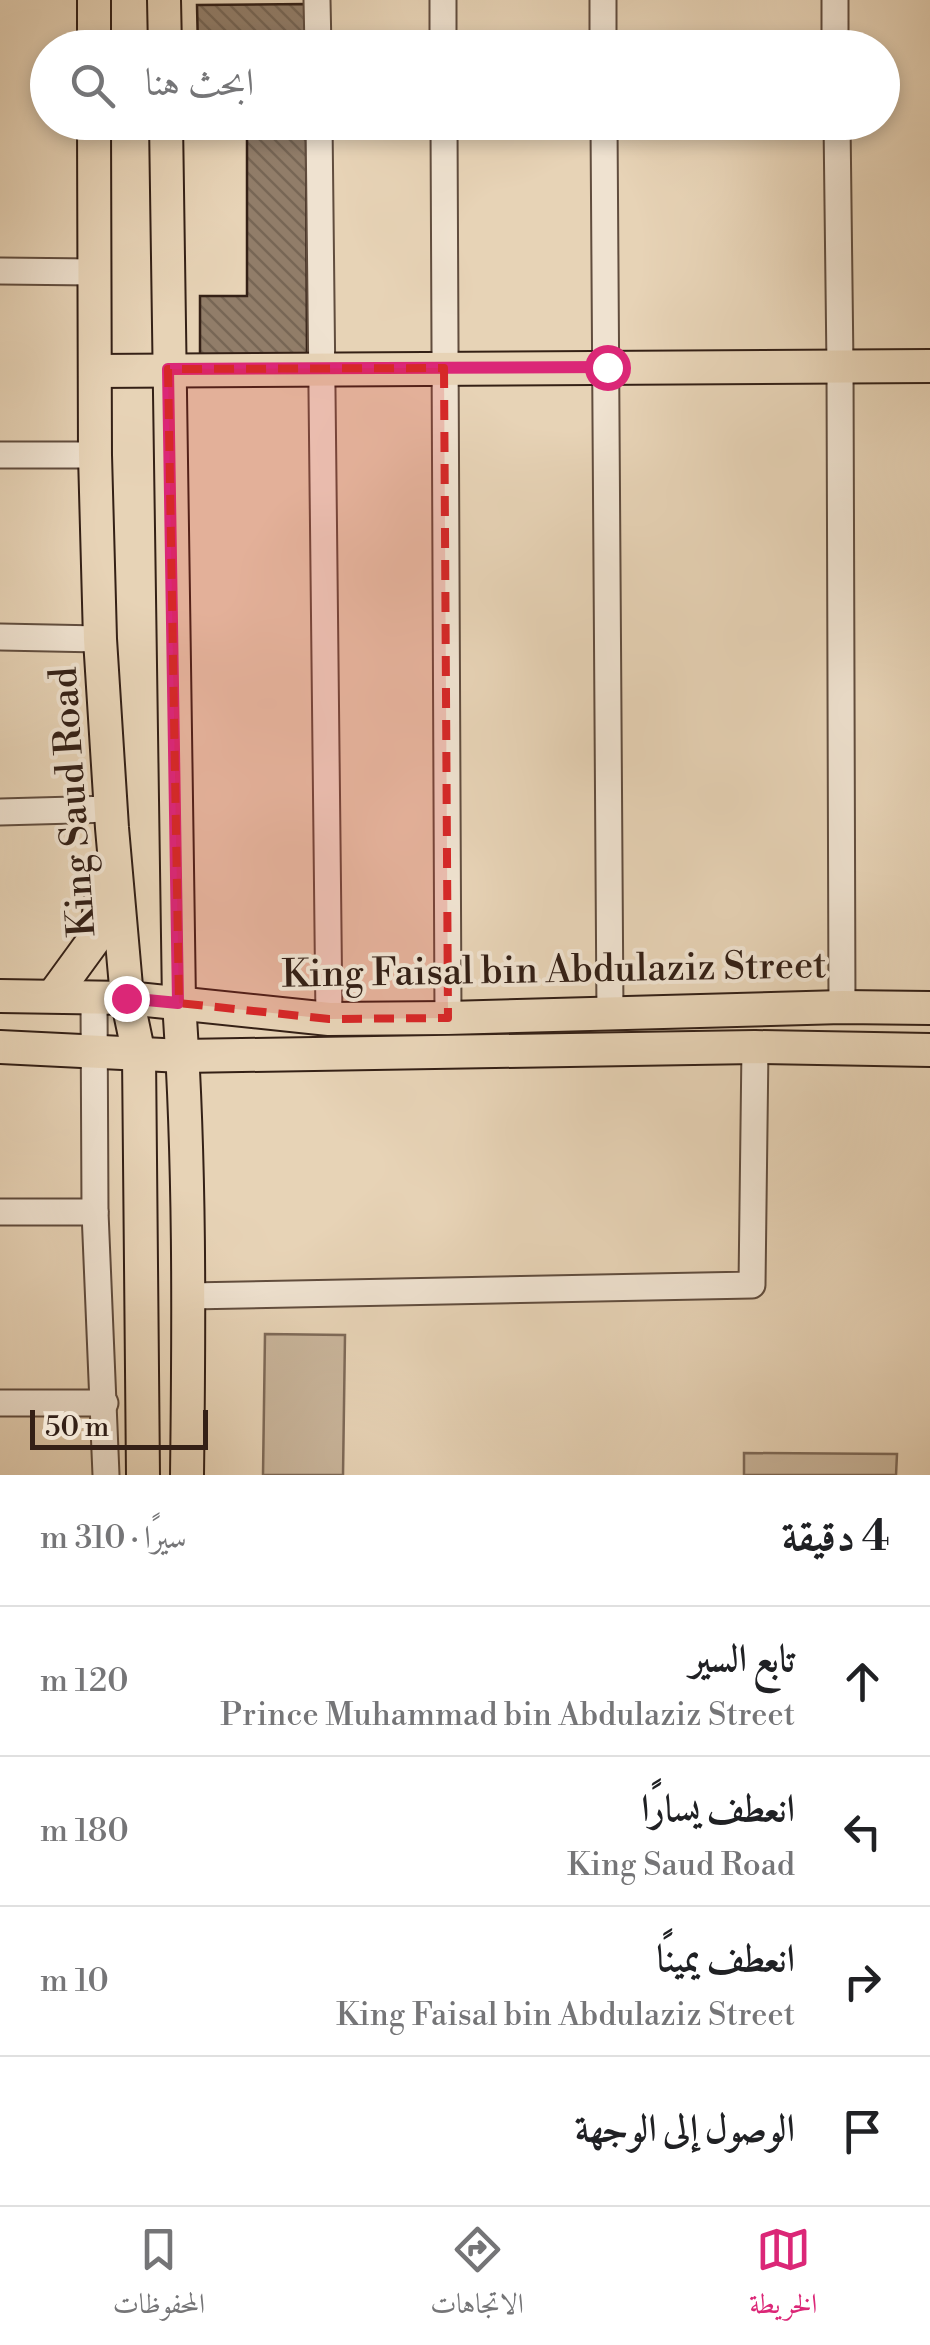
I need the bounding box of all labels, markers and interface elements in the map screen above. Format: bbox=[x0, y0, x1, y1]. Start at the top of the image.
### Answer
search box bbox=[30, 30, 900, 140]
icon: search bbox=[65, 58, 120, 113]
text: ابحث هنا bbox=[145, 60, 254, 107]
route start bbox=[585, 345, 631, 391]
street label: King Saud Road bbox=[41, 665, 106, 939]
street label: King Faisal bin Abdulaziz Street bbox=[281, 942, 827, 999]
route end bbox=[104, 976, 150, 1022]
scale bar bbox=[30, 1405, 208, 1450]
text: 50 m bbox=[45, 1410, 109, 1445]
text: 4 دقيقة bbox=[782, 1511, 890, 1564]
text: سيرًا · 310 m bbox=[40, 1518, 187, 1558]
text: تابع السير bbox=[690, 1636, 795, 1683]
icon: ahead bbox=[835, 1654, 890, 1709]
text: 120 m bbox=[40, 1661, 129, 1701]
text: Prince Muhammad bin Abdulaziz Street bbox=[220, 1695, 795, 1735]
text: انعطف يسارًا bbox=[641, 1786, 795, 1833]
icon: left bbox=[835, 1804, 890, 1859]
text: 180 m bbox=[40, 1811, 129, 1851]
text: King Saud Road bbox=[567, 1845, 795, 1885]
text: انعطف يمينًا bbox=[657, 1936, 795, 1983]
icon: right bbox=[835, 1954, 890, 2009]
text: 10 m bbox=[40, 1961, 109, 2001]
text: King Faisal bin Abdulaziz Street bbox=[336, 1995, 795, 2035]
icon: arrive bbox=[835, 2104, 890, 2159]
text: الوصول إلى الوجهة bbox=[575, 2106, 795, 2153]
tab: المحفوظات bbox=[113, 2222, 205, 2331]
tab: الاتجاهات bbox=[430, 2222, 524, 2331]
tab: الخريطة bbox=[749, 2222, 817, 2331]

